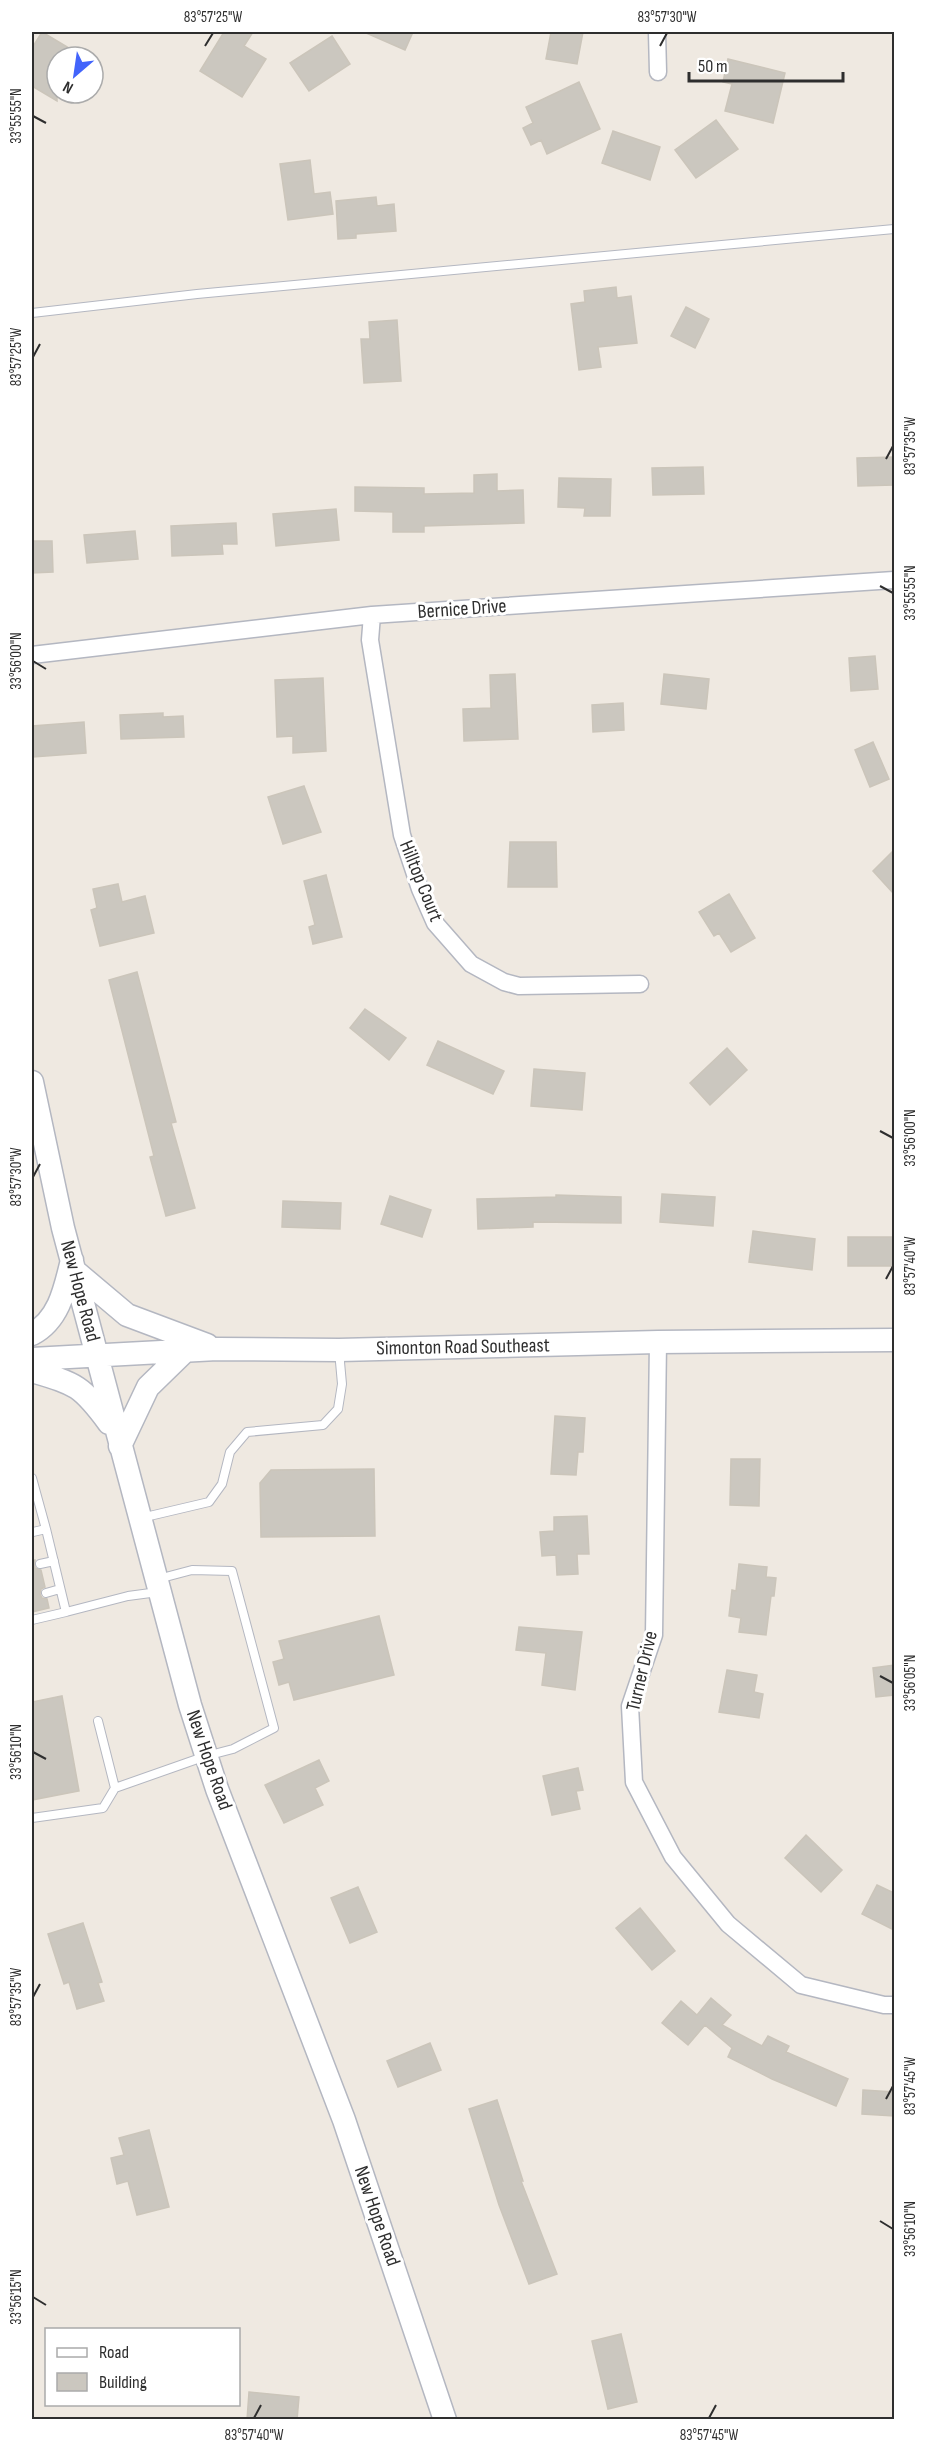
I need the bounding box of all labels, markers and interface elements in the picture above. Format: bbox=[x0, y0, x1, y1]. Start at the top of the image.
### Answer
text: 83°57'25"W bbox=[184, 8, 242, 27]
text: 83°57'30"W bbox=[637, 8, 697, 27]
north arrow bbox=[45, 45, 105, 105]
scale bar bbox=[689, 45, 844, 83]
text: 50 m bbox=[698, 56, 728, 77]
text: N bbox=[60, 76, 77, 97]
text: 33°55'55"N bbox=[7, 88, 26, 144]
text: 83°57'25"W bbox=[7, 328, 26, 386]
text: 83°57'35"W bbox=[901, 417, 920, 475]
text: 33°55'55"N bbox=[901, 565, 920, 621]
street label: Bernice Drive bbox=[417, 594, 507, 624]
text: 33°56'00"N bbox=[7, 632, 26, 690]
street label: Hilltop Court bbox=[394, 837, 448, 925]
text: 33°56'00"N bbox=[901, 1109, 920, 1167]
text: 83°57'30"W bbox=[7, 1147, 26, 1207]
text: 83°57'40"W bbox=[901, 1236, 920, 1296]
street label: New Hope Road bbox=[55, 1238, 105, 1344]
street label: Simonton Road Southeast bbox=[376, 1333, 550, 1361]
street label: Turner Drive bbox=[621, 1629, 663, 1713]
text: 33°56'05"N bbox=[901, 1655, 920, 1711]
street label: New Hope Road bbox=[181, 1707, 237, 1813]
text: 33°56'10"N bbox=[7, 1724, 26, 1780]
text: 83°57'35"W bbox=[7, 1968, 26, 2026]
text: 83°57'45"W bbox=[901, 2057, 920, 2115]
street label: New Hope Road bbox=[349, 2163, 405, 2269]
text: 33°56'10"N bbox=[901, 2201, 920, 2257]
text: 33°56'15"N bbox=[7, 2269, 26, 2325]
legend bbox=[45, 2328, 240, 2406]
text: Road bbox=[99, 2342, 129, 2363]
text: Building bbox=[99, 2372, 147, 2393]
text: 83°57'40"W bbox=[224, 2426, 284, 2445]
text: 83°57'45"W bbox=[680, 2426, 738, 2445]

